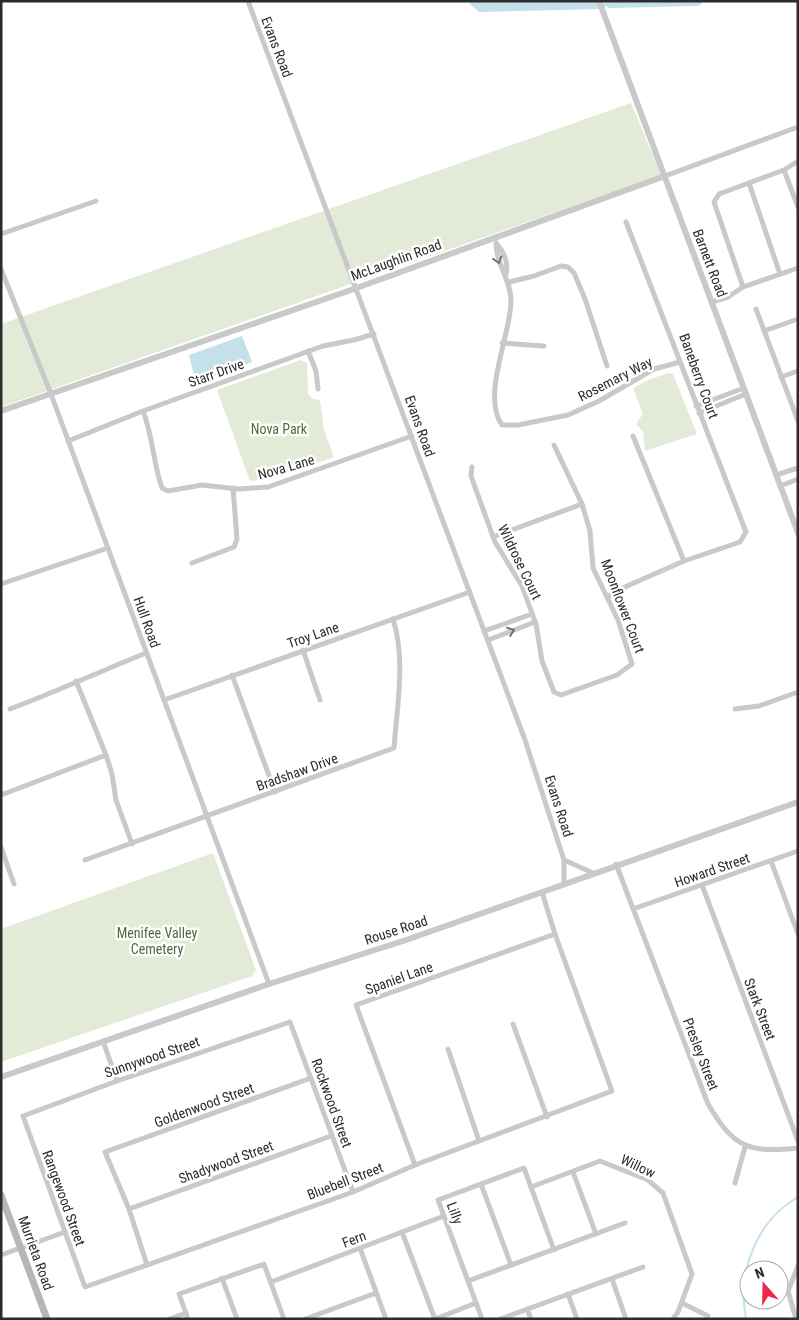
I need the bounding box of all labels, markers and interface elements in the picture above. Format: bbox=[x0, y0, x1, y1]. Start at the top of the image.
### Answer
street label: Evans Road bbox=[258, 14, 296, 80]
street label: Barnett Road bbox=[690, 227, 730, 299]
street label: McLaughlin Road bbox=[348, 236, 444, 284]
one-way arrow bbox=[493, 255, 503, 264]
street label: Baneberry Court bbox=[676, 331, 722, 421]
street label: Rosemary Way bbox=[575, 353, 655, 405]
street label: Starr Drive bbox=[186, 355, 246, 390]
street label: Evans Road bbox=[402, 393, 438, 459]
park label: Nova Park bbox=[251, 421, 308, 437]
street label: Nova Lane bbox=[256, 451, 317, 483]
street label: Wildrose Court bbox=[495, 522, 545, 602]
street label: Moonflower Court bbox=[598, 557, 648, 655]
street label: Hull Road bbox=[130, 594, 164, 650]
street label: Troy Lane bbox=[285, 619, 341, 651]
one-way arrow bbox=[506, 627, 515, 637]
street label: Bradshaw Drive bbox=[254, 750, 340, 794]
street label: Evans Road bbox=[542, 773, 576, 839]
street label: Howard Street bbox=[672, 850, 752, 890]
street label: Rouse Road bbox=[362, 912, 430, 948]
park label: Menifee Valley Cemetery bbox=[117, 925, 198, 957]
street label: Spaniel Lane bbox=[363, 958, 435, 998]
street label: Stark Street bbox=[741, 976, 779, 1042]
street label: Presley Street bbox=[680, 1015, 722, 1093]
street label: Sunnywood Street bbox=[102, 1033, 202, 1081]
street label: Rockwood Street bbox=[309, 1056, 355, 1150]
street label: Goldenwood Street bbox=[152, 1080, 256, 1130]
street label: Shadywood Street bbox=[176, 1137, 276, 1187]
street label: Rangewood Street bbox=[39, 1148, 89, 1248]
street label: Willow bbox=[618, 1151, 658, 1181]
street label: Bluebell Street bbox=[305, 1159, 385, 1203]
street label: Lilly bbox=[444, 1200, 466, 1226]
street label: Murrieta Road bbox=[15, 1214, 57, 1292]
street label: Fern bbox=[340, 1227, 368, 1251]
north arrow bbox=[739, 1260, 789, 1310]
text: N bbox=[753, 1264, 766, 1282]

